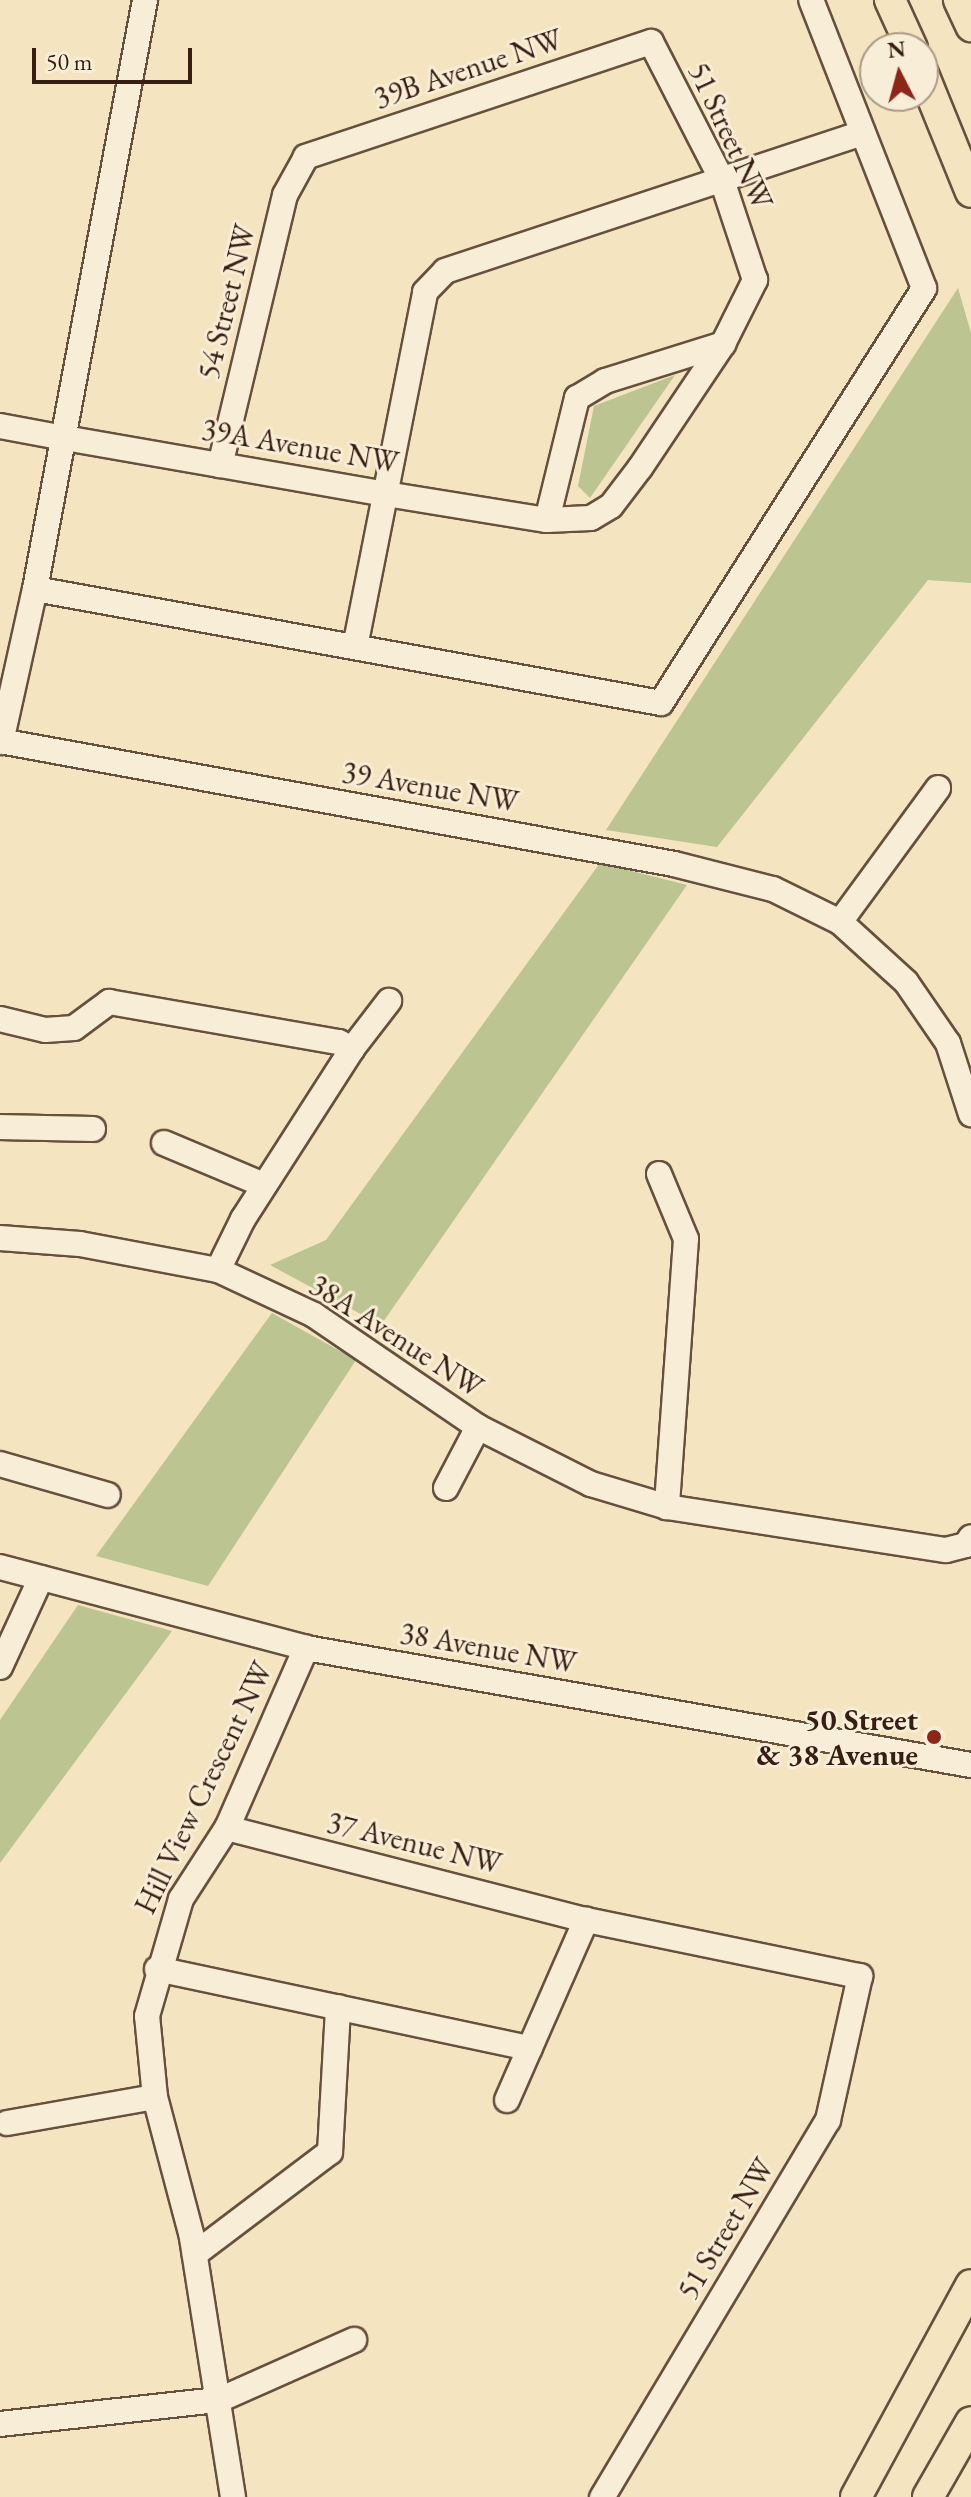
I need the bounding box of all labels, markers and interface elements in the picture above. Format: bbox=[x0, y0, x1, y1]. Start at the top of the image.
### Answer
street label: 39B Avenue NW bbox=[369, 22, 567, 116]
scale bar bbox=[36, 32, 196, 82]
north arrow bbox=[859, 32, 939, 112]
text: N bbox=[886, 34, 907, 65]
text: 50 m bbox=[46, 46, 93, 77]
street label: 51 Street NW bbox=[680, 57, 780, 215]
street label: 54 Street NW bbox=[190, 221, 264, 383]
street label: 39A Avenue NW bbox=[199, 411, 401, 481]
street label: 39 Avenue NW bbox=[339, 754, 521, 820]
street label: 38A Avenue NW bbox=[303, 1267, 489, 1405]
street label: 38 Avenue NW bbox=[397, 1615, 579, 1681]
street label: Hill View Crescent NW bbox=[127, 1656, 281, 1920]
place label: 50 Street & 38 Avenue bbox=[756, 1702, 918, 1772]
marker: 50 Street & 38 Avenue bbox=[925, 1728, 943, 1746]
street label: 37 Avenue NW bbox=[323, 1804, 505, 1882]
street label: 51 Street NW bbox=[670, 2152, 782, 2306]

